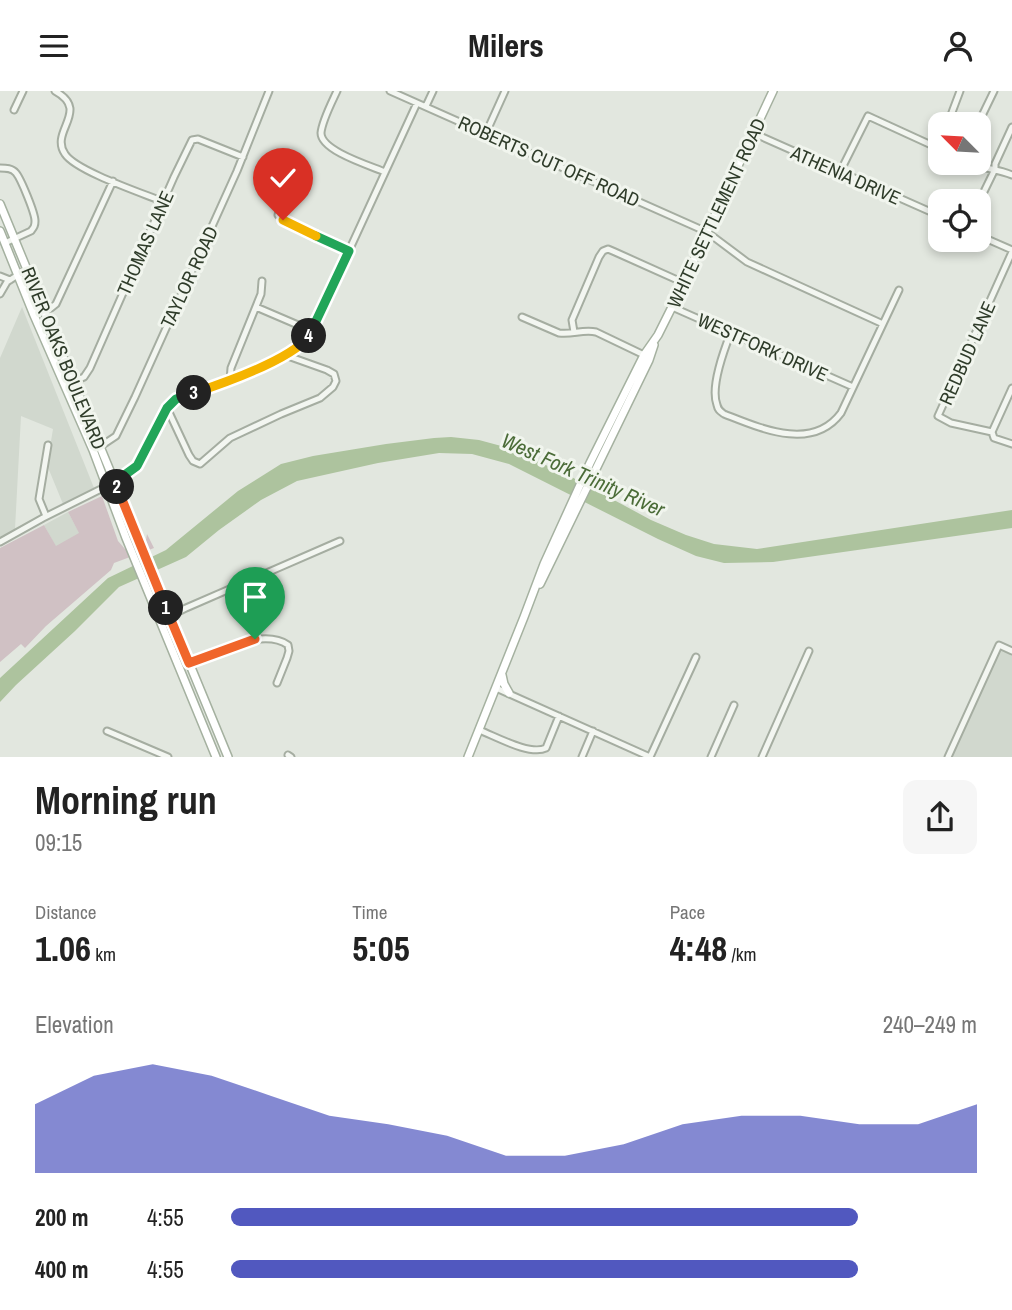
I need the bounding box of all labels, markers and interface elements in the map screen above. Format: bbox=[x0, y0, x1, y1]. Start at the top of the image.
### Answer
text: Milers bbox=[468, 24, 544, 67]
icon: menu bbox=[35, 27, 73, 65]
icon: person bbox=[939, 27, 977, 65]
street label: ROBERTS CUT OFF ROAD bbox=[454, 109, 644, 213]
north arrow bbox=[928, 112, 990, 175]
map controls bbox=[928, 112, 991, 252]
street label: WHITE SETTLEMENT ROAD bbox=[661, 114, 771, 312]
street label: ATHENIA DRIVE bbox=[786, 139, 905, 211]
pin bbox=[253, 148, 313, 220]
icon: check bbox=[264, 159, 302, 197]
street label: THOMAS LANE bbox=[110, 187, 180, 299]
button: locate bbox=[928, 189, 991, 252]
street label: TAYLOR ROAD bbox=[154, 222, 224, 332]
street label: RIVER OAKS BOULEVARD bbox=[16, 263, 112, 453]
street label: REDBUD LANE bbox=[933, 297, 1001, 409]
street label: WESTFORK DRIVE bbox=[694, 307, 832, 387]
pin: 4 bbox=[292, 319, 326, 353]
text: 4 bbox=[304, 322, 313, 348]
pin: 3 bbox=[176, 375, 212, 411]
text: 3 bbox=[189, 379, 198, 405]
water label: West Fork Trinity River bbox=[497, 426, 671, 524]
pin: 2 bbox=[100, 469, 134, 505]
text: 2 bbox=[112, 473, 121, 499]
pin bbox=[225, 567, 285, 639]
icon: arrive bbox=[236, 578, 274, 616]
pin: 1 bbox=[148, 591, 184, 625]
text: 1 bbox=[161, 594, 170, 620]
text: Morning run bbox=[35, 775, 217, 826]
button: share bbox=[903, 780, 977, 854]
text: 09:15 bbox=[35, 827, 82, 858]
text: Distance bbox=[35, 899, 96, 925]
text: Time bbox=[352, 899, 387, 925]
text: Pace bbox=[670, 899, 705, 925]
text: 1.06 bbox=[35, 925, 91, 972]
text: 5:05 bbox=[352, 925, 410, 972]
text: 4:48 bbox=[670, 925, 727, 972]
text: km bbox=[91, 941, 116, 967]
text: /km bbox=[727, 941, 757, 967]
text: Elevation bbox=[35, 1009, 114, 1040]
text: 240–249 m bbox=[883, 1009, 977, 1040]
text: 200 m bbox=[35, 1202, 88, 1233]
text: 4:55 bbox=[147, 1202, 184, 1233]
text: 400 m bbox=[35, 1254, 88, 1285]
text: 4:55 bbox=[147, 1254, 184, 1285]

